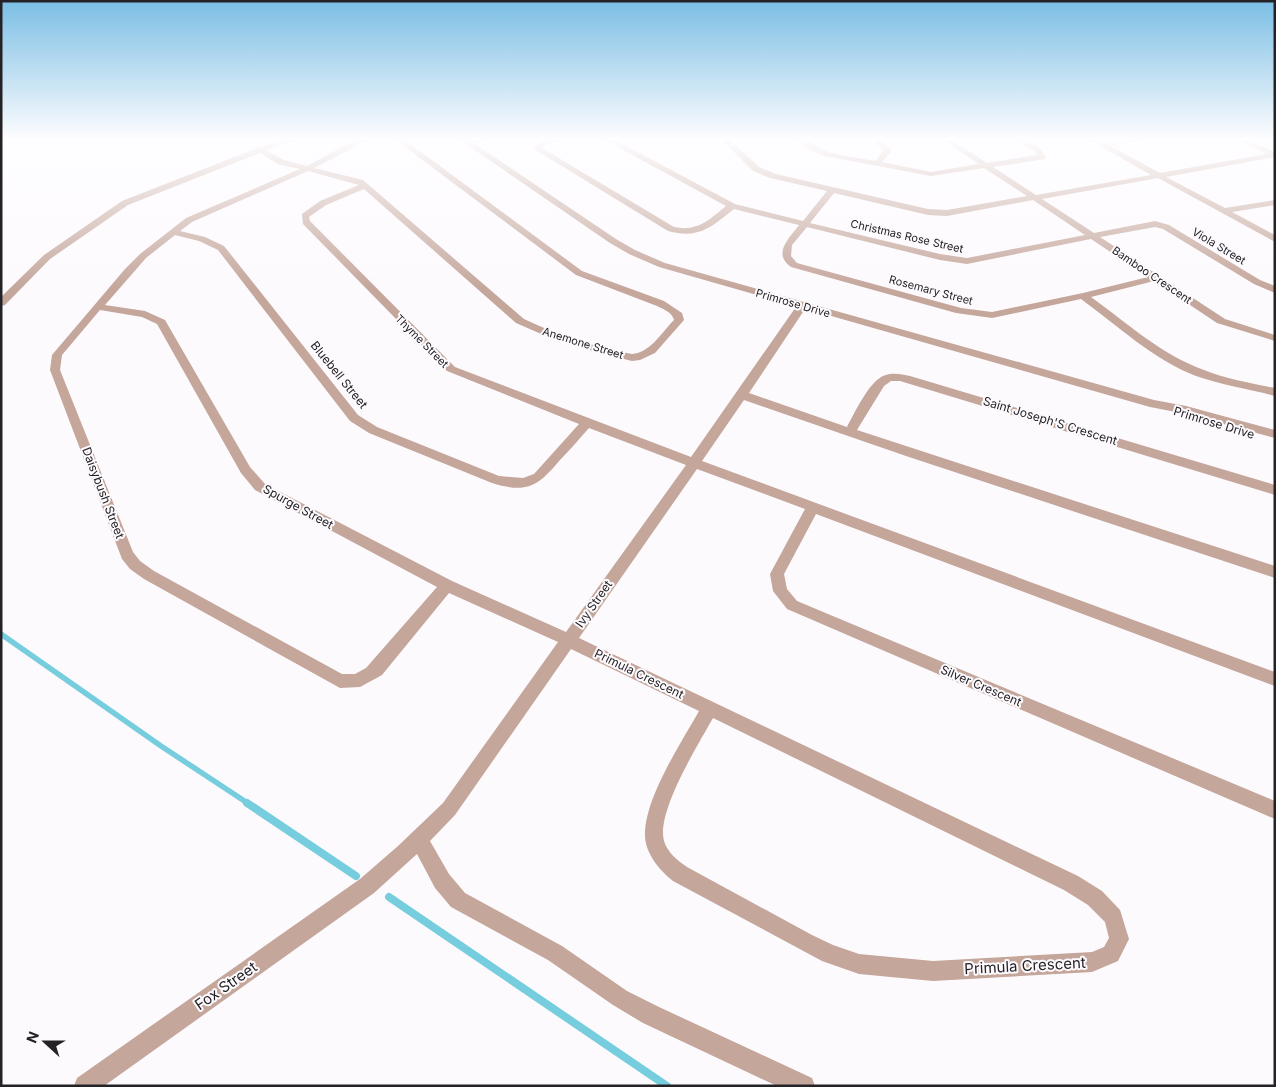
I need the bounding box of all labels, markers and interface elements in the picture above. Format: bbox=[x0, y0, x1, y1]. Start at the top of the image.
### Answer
street label: Christmas Rose Street bbox=[849, 216, 965, 256]
street label: Viola Street bbox=[1190, 225, 1249, 268]
street label: Bamboo Crescent bbox=[1110, 243, 1195, 307]
street label: Rosemary Street bbox=[888, 272, 975, 308]
street label: Primrose Drive bbox=[754, 286, 832, 320]
street label: Thyme Street bbox=[392, 311, 452, 371]
street label: Anemone Street bbox=[541, 324, 625, 362]
street label: Bluebell Street bbox=[308, 338, 371, 411]
street label: Saint Joseph'S Crescent bbox=[981, 393, 1119, 448]
street label: Primrose Drive bbox=[1172, 403, 1256, 442]
street label: Daisybush Street bbox=[79, 445, 128, 541]
street label: Spurge Street bbox=[260, 481, 336, 532]
street label: Ivy Street bbox=[572, 577, 615, 630]
street label: Primula Crescent bbox=[592, 646, 686, 702]
street label: Silver Crescent bbox=[939, 662, 1024, 709]
street label: Primula Crescent bbox=[964, 953, 1086, 978]
street label: Fox Street bbox=[191, 957, 261, 1014]
north arrow bbox=[20, 1017, 70, 1067]
text: N bbox=[23, 1029, 42, 1045]

